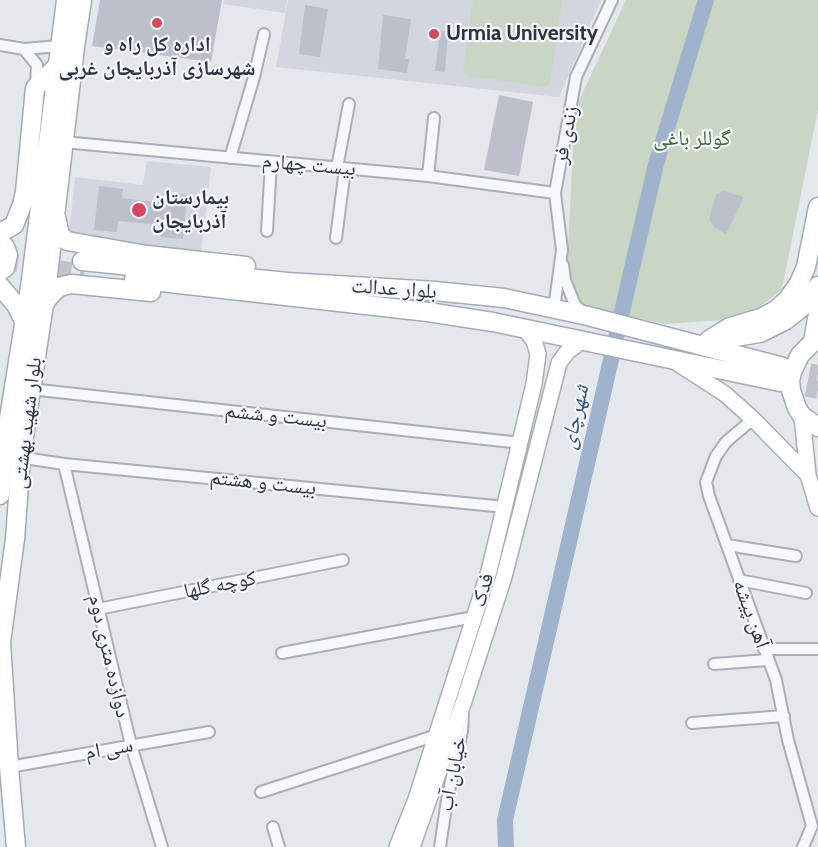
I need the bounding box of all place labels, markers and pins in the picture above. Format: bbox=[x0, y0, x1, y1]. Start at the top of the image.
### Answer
marker: اداره کل راه و شهرسازی آذربایجان غربی bbox=[150, 16, 164, 30]
place label: Urmia University bbox=[446, 21, 598, 47]
marker: Urmia University bbox=[427, 27, 441, 41]
place label: اداره کل راه و شهرسازی آذربایجان غربی bbox=[59, 32, 255, 82]
place label: بیمارستان آذربایجان bbox=[152, 185, 229, 235]
marker: بیمارستان آذربایجان bbox=[130, 201, 148, 219]

